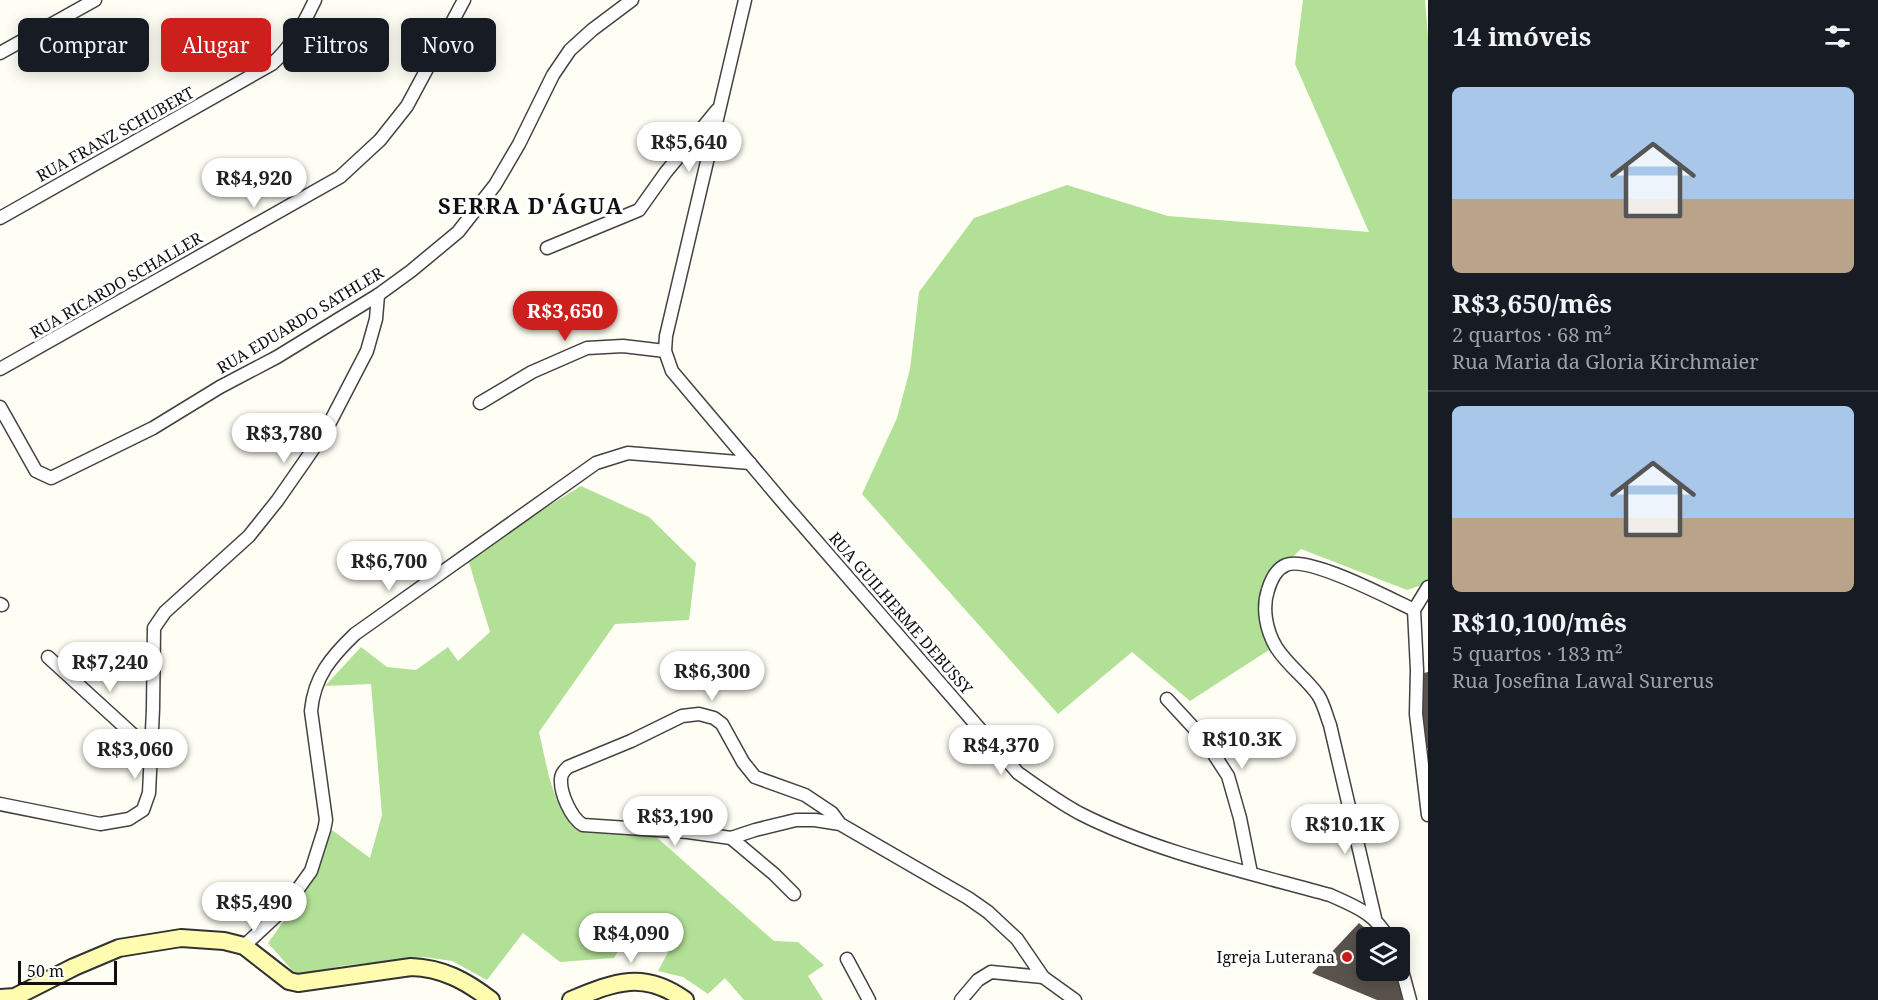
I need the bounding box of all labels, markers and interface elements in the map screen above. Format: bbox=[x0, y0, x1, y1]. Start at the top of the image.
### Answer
chip: Comprar bbox=[18, 18, 149, 72]
chip: Alugar bbox=[161, 18, 271, 72]
chip: Filtros bbox=[283, 18, 389, 72]
chip: Novo bbox=[401, 18, 496, 72]
text: 14 imóveis bbox=[1452, 18, 1591, 54]
icon: filters bbox=[1821, 20, 1854, 53]
street label: RUA FRANZ SCHUBERT bbox=[32, 81, 198, 187]
pin: R$5,640 bbox=[634, 122, 744, 173]
icon: home bbox=[1599, 126, 1707, 234]
text: R$5,640 bbox=[651, 128, 727, 155]
pin: R$4,920 bbox=[199, 158, 309, 209]
text: R$4,920 bbox=[216, 164, 292, 191]
district label: SERRA D'ÁGUA bbox=[438, 190, 624, 220]
street label: RUA RICARDO SCHALLER bbox=[26, 226, 207, 343]
street label: RUA EDUARDO SATHLER bbox=[213, 261, 388, 379]
text: R$3,650/mês bbox=[1452, 285, 1612, 321]
pin: R$3,650 bbox=[510, 291, 620, 342]
text: R$3,650 bbox=[527, 297, 603, 324]
text: 2 quartos · 68 m² bbox=[1452, 321, 1612, 348]
text: Rua Maria da Gloria Kirchmaier bbox=[1452, 348, 1759, 375]
pin: R$3,780 bbox=[229, 413, 339, 464]
text: R$3,780 bbox=[246, 419, 322, 446]
icon: home bbox=[1599, 445, 1707, 553]
street label: RUA GUILHERME DEBUSSY bbox=[824, 527, 978, 700]
pin: R$6,700 bbox=[334, 541, 444, 592]
text: R$6,700 bbox=[351, 547, 427, 574]
text: R$10,100/mês bbox=[1452, 604, 1627, 640]
text: 5 quartos · 183 m² bbox=[1452, 640, 1623, 667]
pin: R$7,240 bbox=[55, 642, 165, 693]
text: R$7,240 bbox=[72, 648, 148, 675]
pin: R$6,300 bbox=[657, 651, 767, 702]
text: R$6,300 bbox=[674, 657, 750, 684]
text: Rua Josefina Lawal Surerus bbox=[1452, 667, 1714, 694]
pin: R$10.3K bbox=[1187, 719, 1297, 770]
pin: R$4,370 bbox=[946, 725, 1056, 776]
text: R$10.3K bbox=[1202, 725, 1282, 752]
pin: R$3,060 bbox=[80, 729, 190, 780]
text: R$4,370 bbox=[963, 731, 1039, 758]
text: R$3,060 bbox=[97, 735, 173, 762]
pin: R$3,190 bbox=[620, 796, 730, 847]
text: R$3,190 bbox=[637, 802, 713, 829]
pin: R$10.1K bbox=[1290, 804, 1400, 855]
text: R$10.1K bbox=[1305, 810, 1385, 837]
pin: R$5,490 bbox=[199, 882, 309, 933]
text: R$5,490 bbox=[216, 888, 292, 915]
pin: R$4,090 bbox=[576, 913, 686, 964]
text: R$4,090 bbox=[593, 919, 669, 946]
map controls bbox=[1356, 927, 1410, 981]
button: layers bbox=[1356, 927, 1410, 981]
place label: Igreja Luterana bbox=[1217, 946, 1335, 968]
marker: Igreja Luterana bbox=[1340, 950, 1354, 964]
scale bar bbox=[18, 958, 117, 986]
text: 50 m bbox=[27, 960, 64, 982]

